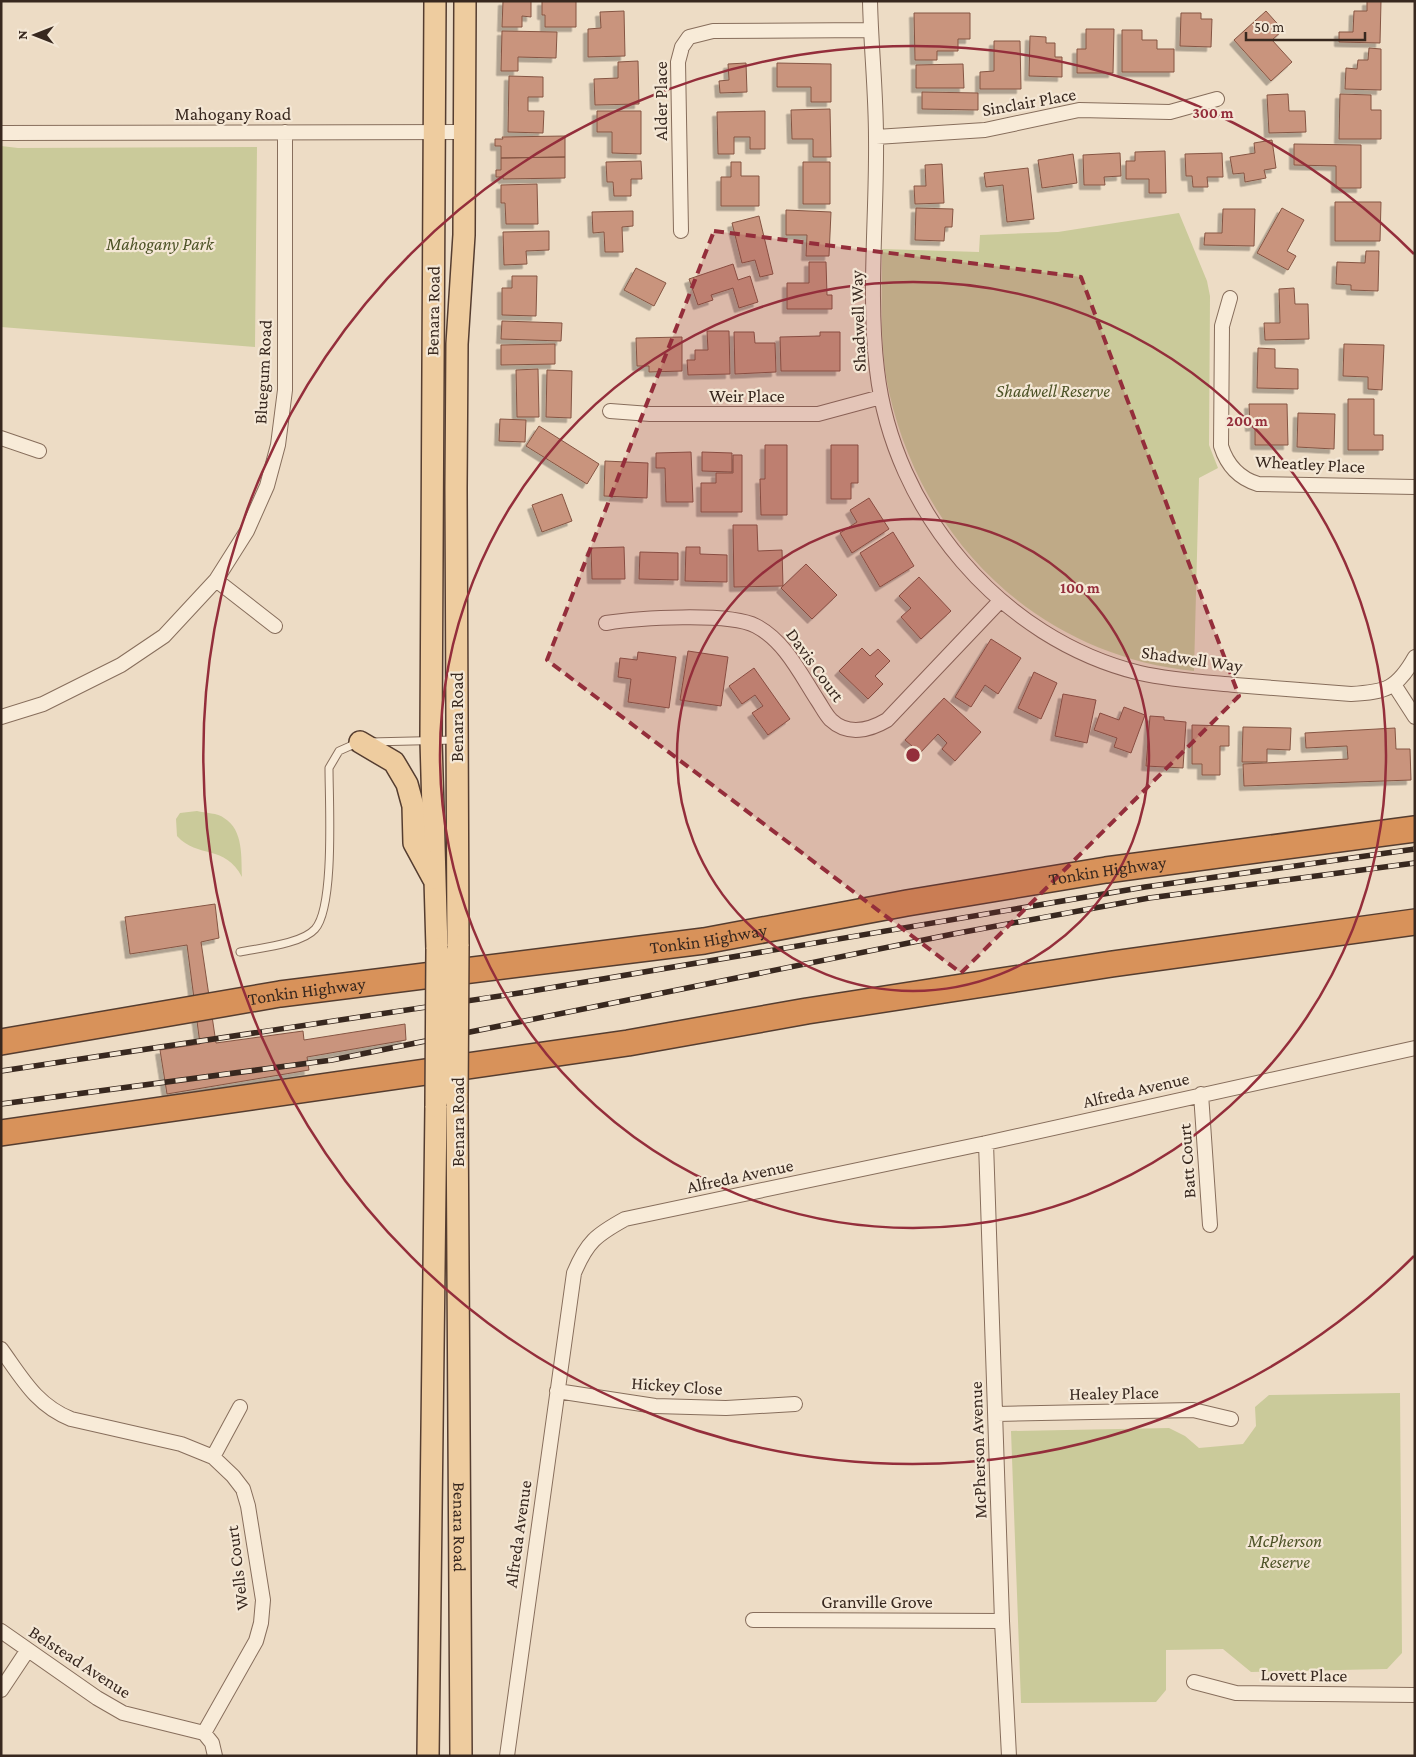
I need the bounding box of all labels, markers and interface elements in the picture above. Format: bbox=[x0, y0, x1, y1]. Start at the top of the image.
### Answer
north arrow bbox=[10, 10, 60, 60]
scale bar bbox=[1246, 10, 1365, 42]
text: 50 m bbox=[1254, 19, 1284, 35]
text: N bbox=[14, 30, 30, 40]
street label: Alder Place bbox=[651, 61, 671, 141]
street label: Sinclair Place bbox=[980, 84, 1078, 120]
street label: Mahogany Road bbox=[175, 104, 292, 124]
text: 300 m bbox=[1192, 105, 1234, 121]
park label: Mahogany Park bbox=[105, 234, 215, 254]
street label: Benara Road bbox=[422, 265, 444, 356]
street label: Shadwell Way bbox=[846, 269, 870, 372]
street label: Bluegum Road bbox=[250, 319, 276, 425]
park label: Shadwell Reserve bbox=[996, 381, 1110, 401]
street label: Weir Place bbox=[709, 386, 785, 406]
text: 200 m bbox=[1226, 413, 1268, 429]
street label: Wheatley Place bbox=[1255, 451, 1366, 477]
text: 100 m bbox=[1060, 580, 1100, 596]
street label: Davis Court bbox=[782, 625, 849, 706]
street label: Shadwell Way bbox=[1140, 642, 1245, 676]
street label: Benara Road bbox=[447, 671, 467, 762]
centre of rings bbox=[904, 746, 922, 764]
street label: Tonkin Highway bbox=[1047, 852, 1168, 889]
street label: Tonkin Highway bbox=[648, 919, 769, 958]
street label: Tonkin Highway bbox=[246, 973, 367, 1009]
street label: Alfreda Avenue bbox=[1081, 1068, 1191, 1112]
street label: Benara Road bbox=[448, 1076, 468, 1167]
street label: Batt Court bbox=[1174, 1122, 1200, 1199]
street label: Alfreda Avenue bbox=[685, 1155, 795, 1197]
street label: Hickey Close bbox=[631, 1373, 723, 1399]
street label: McPherson Avenue bbox=[966, 1381, 990, 1519]
street label: Healey Place bbox=[1069, 1382, 1159, 1404]
street label: Alfreda Avenue bbox=[501, 1479, 535, 1589]
street label: Benara Road bbox=[449, 1482, 470, 1573]
street label: Wells Court bbox=[222, 1524, 252, 1611]
park label: McPherson Reserve bbox=[1247, 1531, 1322, 1572]
street label: Granville Grove bbox=[821, 1592, 933, 1612]
street label: Belstead Avenue bbox=[25, 1622, 135, 1702]
street label: Lovett Place bbox=[1261, 1664, 1348, 1686]

